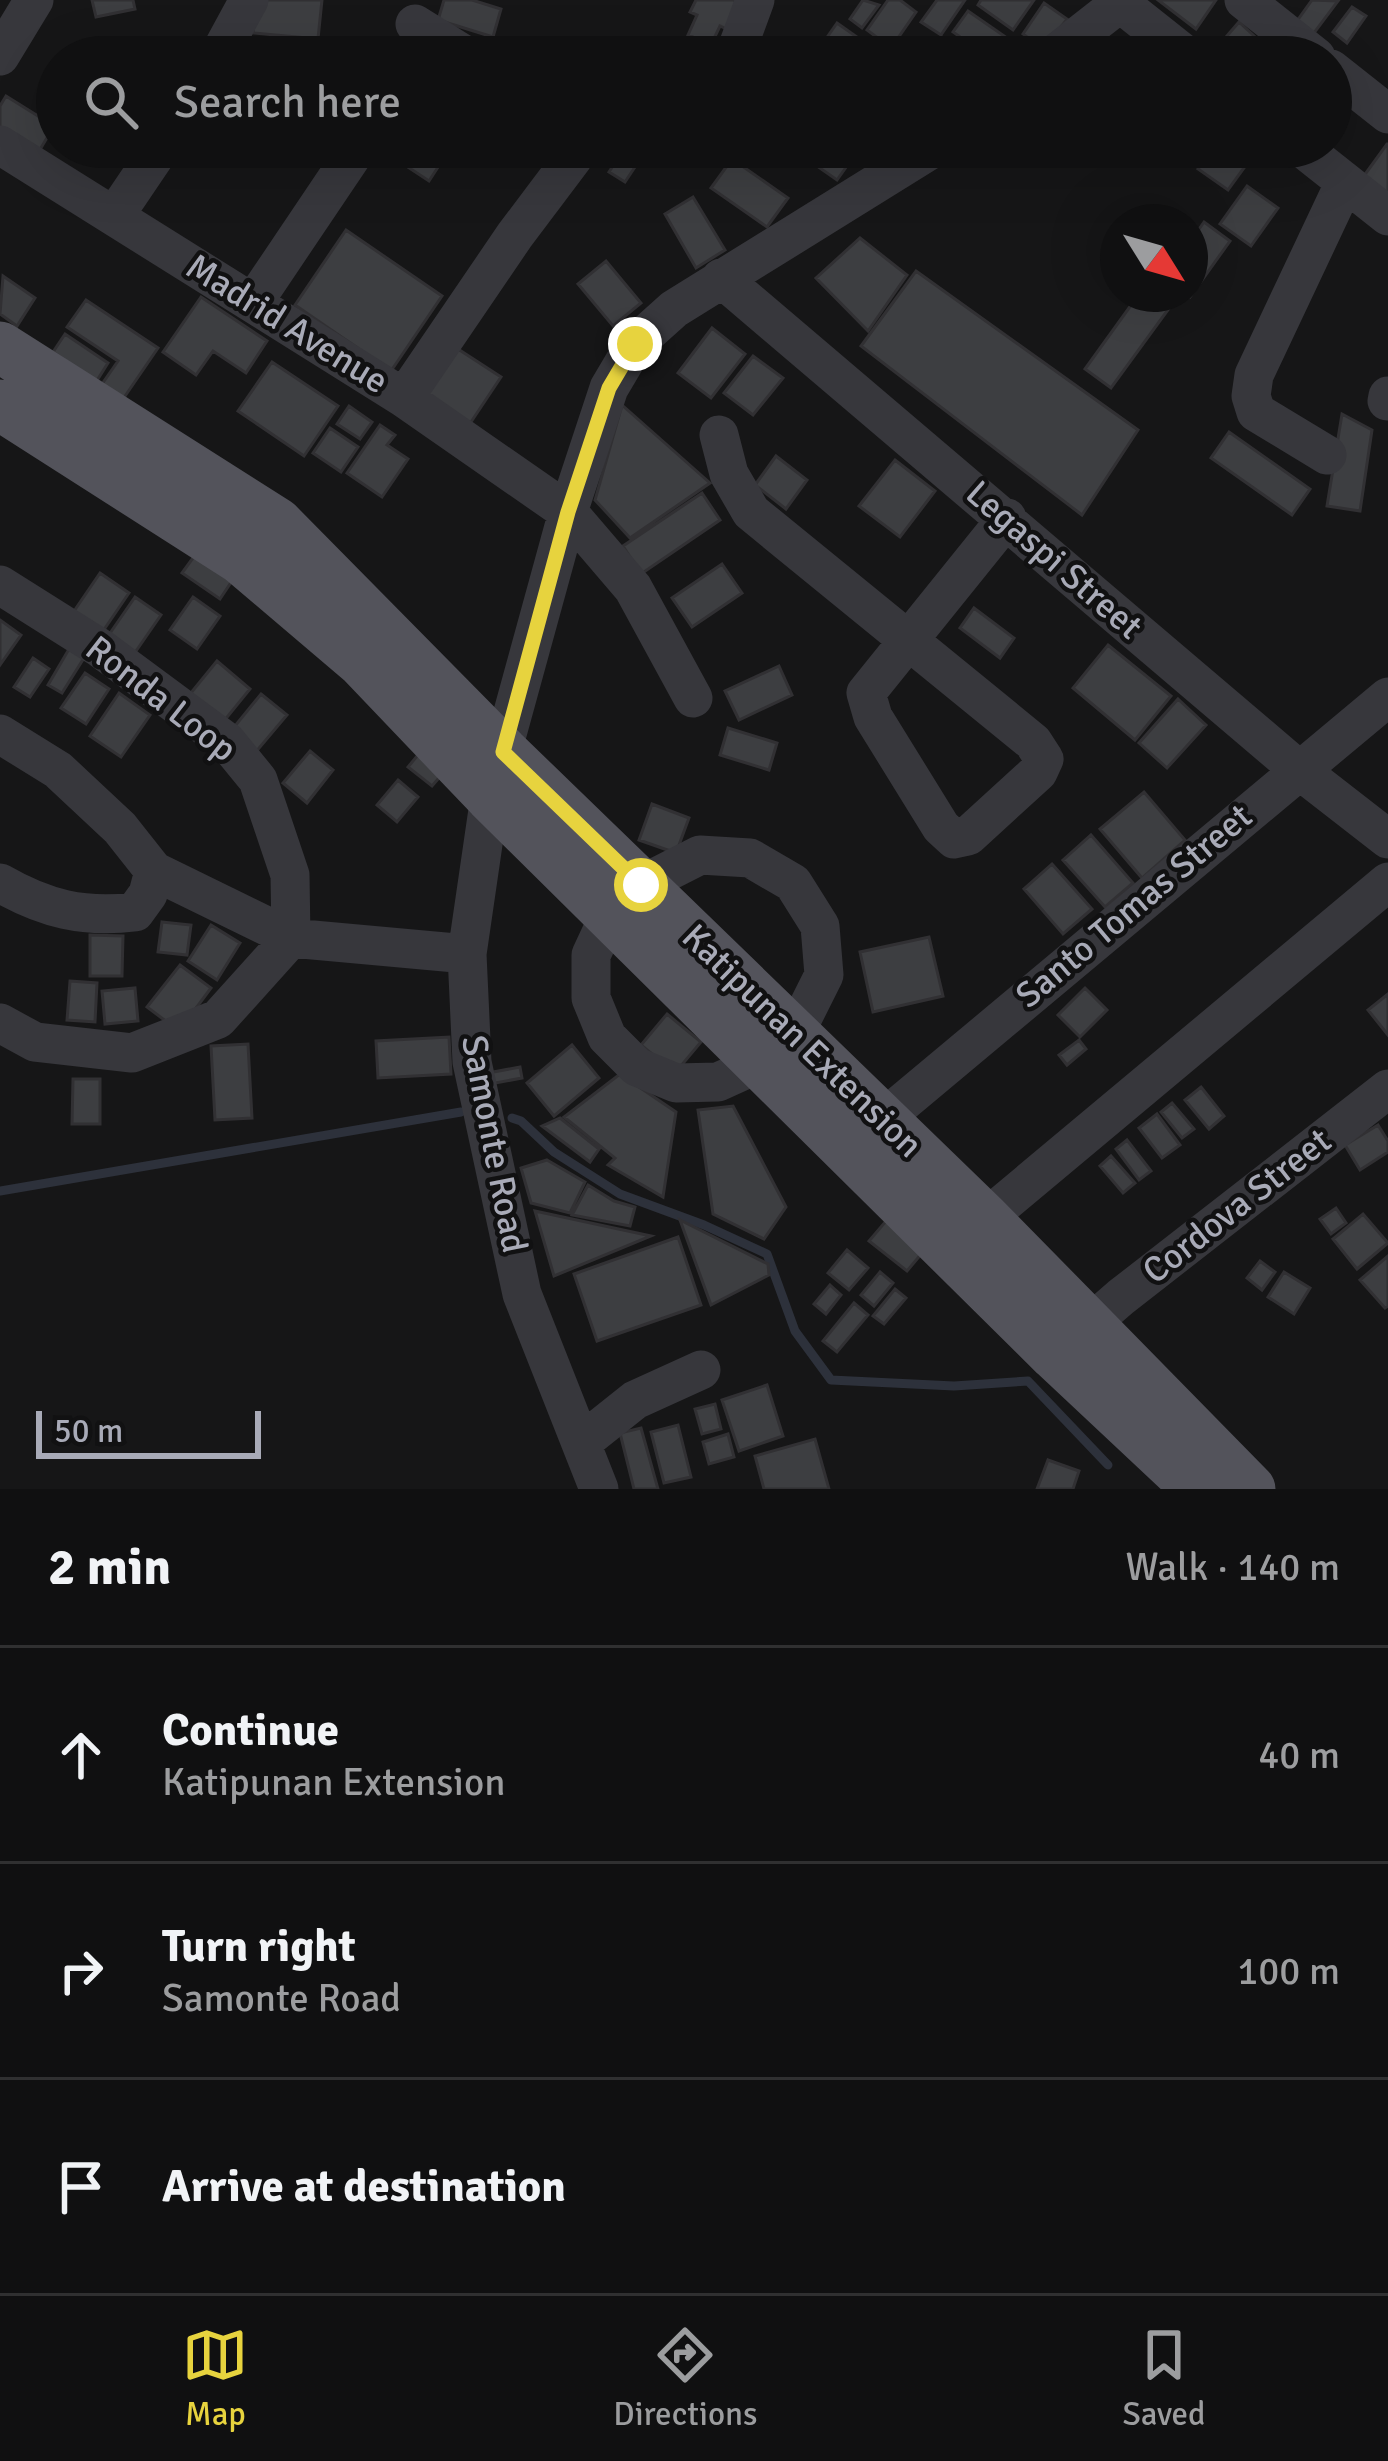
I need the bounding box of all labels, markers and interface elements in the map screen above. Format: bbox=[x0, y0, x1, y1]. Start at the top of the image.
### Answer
search box bbox=[36, 36, 1352, 168]
icon: search bbox=[78, 69, 144, 135]
text: Search here bbox=[174, 75, 401, 130]
north arrow bbox=[1100, 204, 1208, 312]
street label: Madrid Avenue bbox=[178, 244, 396, 404]
route end bbox=[608, 317, 662, 371]
street label: Legaspi Street bbox=[956, 471, 1152, 649]
street label: Ronda Loop bbox=[77, 626, 245, 772]
street label: Santo Tomas Street bbox=[1007, 794, 1261, 1018]
route start bbox=[614, 858, 668, 912]
street label: Katipunan Extension bbox=[672, 915, 932, 1167]
street label: Samonte Road bbox=[451, 1031, 537, 1257]
street label: Cordova Street bbox=[1134, 1118, 1340, 1294]
scale bar bbox=[36, 1405, 261, 1458]
text: 50 m bbox=[54, 1411, 123, 1452]
text: 2 min bbox=[48, 1536, 171, 1599]
text: Walk · 140 m bbox=[1126, 1543, 1340, 1591]
text: Continue bbox=[162, 1703, 339, 1758]
icon: ahead bbox=[48, 1722, 114, 1788]
text: 40 m bbox=[1258, 1731, 1340, 1779]
text: Katipunan Extension bbox=[162, 1758, 506, 1806]
text: Turn right bbox=[162, 1919, 356, 1974]
icon: right bbox=[48, 1938, 114, 2004]
text: 100 m bbox=[1237, 1947, 1340, 1995]
text: Samonte Road bbox=[162, 1974, 401, 2022]
icon: arrive bbox=[48, 2154, 114, 2220]
text: Arrive at destination bbox=[162, 2159, 566, 2214]
tab: Map bbox=[182, 2322, 248, 2435]
tab: Directions bbox=[613, 2322, 758, 2435]
tab: Saved bbox=[1122, 2322, 1206, 2435]

